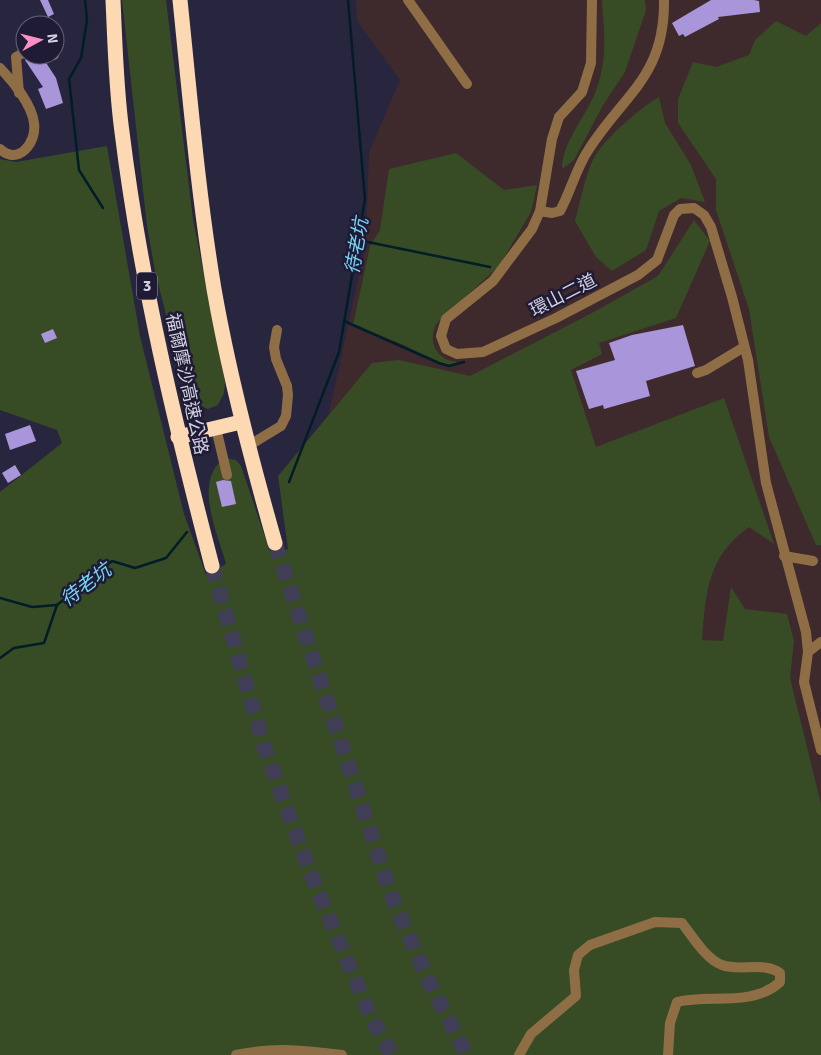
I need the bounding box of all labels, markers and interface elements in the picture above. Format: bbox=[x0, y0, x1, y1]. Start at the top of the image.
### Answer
north arrow bbox=[15, 15, 65, 65]
text: N bbox=[43, 33, 61, 44]
water label: 待老坑 bbox=[340, 213, 374, 276]
street label: 環山二道 bbox=[526, 269, 600, 321]
road number: 3 bbox=[137, 272, 157, 300]
street label: 福爾摩沙高速公路 bbox=[161, 311, 213, 457]
water label: 待老坑 bbox=[56, 556, 118, 612]

